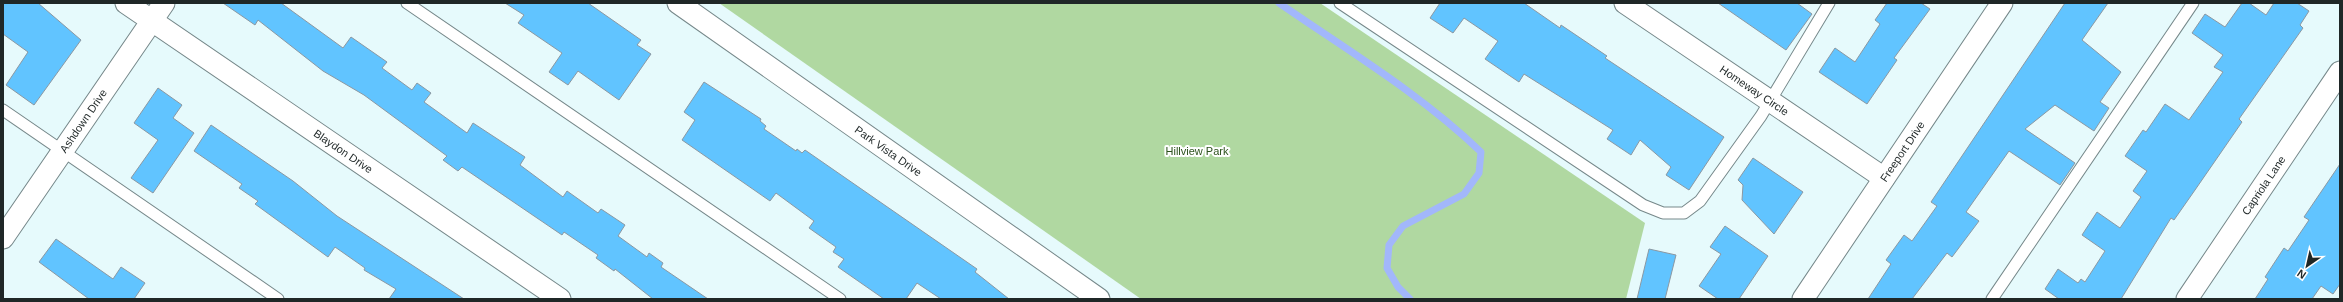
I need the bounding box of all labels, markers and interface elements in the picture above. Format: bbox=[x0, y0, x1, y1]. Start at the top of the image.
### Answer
street label: Homeway Circle bbox=[1718, 63, 1791, 118]
street label: Ashdown Drive bbox=[57, 87, 109, 155]
street label: Freeport Drive bbox=[1878, 119, 1927, 184]
street label: Park Vista Drive bbox=[853, 123, 924, 178]
street label: Blaydon Drive bbox=[312, 127, 375, 175]
park label: Hillview Park bbox=[1166, 145, 1229, 157]
street label: Capriola Lane bbox=[2239, 154, 2288, 217]
north arrow bbox=[2287, 246, 2327, 286]
text: N bbox=[2295, 267, 2308, 281]

